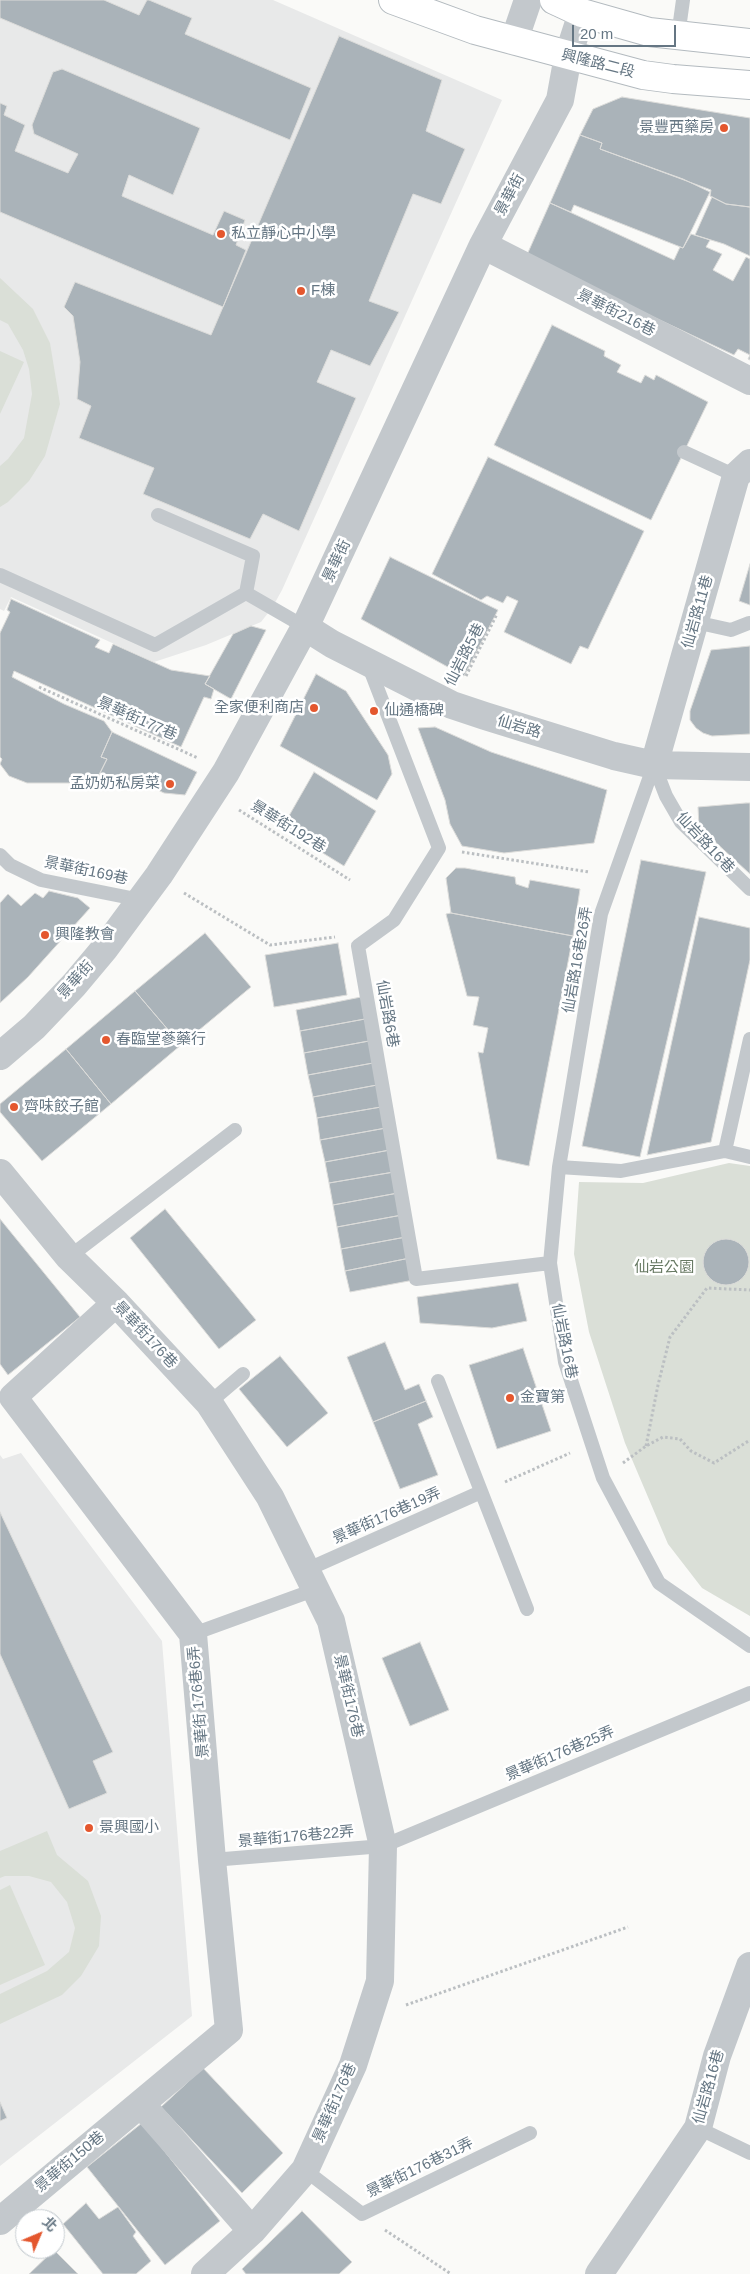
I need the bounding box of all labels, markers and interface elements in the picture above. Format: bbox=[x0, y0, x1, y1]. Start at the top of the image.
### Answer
scale bar bbox=[575, 15, 679, 47]
text: 20 m bbox=[580, 25, 613, 42]
street label: 興隆路二段 bbox=[559, 46, 637, 82]
place label: 景豐西藥房 bbox=[639, 119, 714, 137]
marker: 景豐西藥房 bbox=[718, 122, 730, 134]
street label: 景華街 bbox=[491, 171, 529, 219]
place label: 私立靜心中小學 bbox=[231, 225, 336, 243]
marker: 私立靜心中小學 bbox=[215, 228, 227, 240]
place label: F棟 bbox=[311, 282, 335, 300]
marker: F棟 bbox=[295, 285, 307, 297]
street label: 景華街216巷 bbox=[574, 286, 658, 340]
street label: 景華街 bbox=[319, 537, 355, 585]
street label: 仙岩路11巷 bbox=[679, 573, 717, 651]
street label: 仙岩路5巷 bbox=[441, 620, 489, 690]
street label: 景華街177巷 bbox=[95, 693, 179, 745]
place label: 全家便利商店 bbox=[214, 699, 304, 717]
marker: 全家便利商店 bbox=[308, 702, 320, 714]
place label: 仙通橋碑 bbox=[384, 702, 444, 720]
marker: 仙通橋碑 bbox=[368, 705, 380, 717]
street label: 仙岩路 bbox=[495, 712, 543, 742]
place label: 孟奶奶私房菜 bbox=[70, 775, 160, 793]
marker: 孟奶奶私房菜 bbox=[164, 778, 176, 790]
street label: 景華街192巷 bbox=[247, 797, 329, 857]
street label: 仙岩路16巷 bbox=[672, 809, 738, 877]
street label: 景華街169巷 bbox=[43, 853, 129, 889]
street label: 仙岩路16巷26弄 bbox=[560, 905, 596, 1015]
place label: 興隆教會 bbox=[55, 926, 115, 944]
marker: 興隆教會 bbox=[39, 929, 51, 941]
street label: 景華街 bbox=[54, 957, 98, 1003]
street label: 仙岩路6巷 bbox=[372, 979, 402, 1049]
place label: 春臨堂蔘藥行 bbox=[116, 1031, 206, 1049]
marker: 春臨堂蔘藥行 bbox=[100, 1034, 112, 1046]
place label: 齊味餃子館 bbox=[24, 1098, 99, 1116]
marker: 齊味餃子館 bbox=[8, 1101, 20, 1113]
park label: 仙岩公園 bbox=[634, 1259, 694, 1277]
street label: 景華街176巷 bbox=[109, 1298, 181, 1372]
street label: 仙岩路16巷 bbox=[548, 1302, 580, 1380]
place label: 金寶第 bbox=[520, 1389, 565, 1407]
marker: 金寶第 bbox=[504, 1392, 516, 1404]
street label: 景華街176巷19弄 bbox=[330, 1484, 444, 1548]
street label: 景華街 176巷6弄 bbox=[185, 1645, 213, 1759]
street label: 景華街176巷 bbox=[330, 1653, 366, 1739]
street label: 景華街176巷25弄 bbox=[503, 1723, 617, 1785]
place label: 景興國小 bbox=[99, 1819, 159, 1837]
marker: 景興國小 bbox=[83, 1822, 95, 1834]
street label: 景華街176巷22弄 bbox=[237, 1823, 355, 1851]
street label: 仙岩路16巷 bbox=[690, 2048, 728, 2126]
street label: 景華街176巷 bbox=[309, 2061, 361, 2145]
street label: 景華街150巷 bbox=[32, 2128, 108, 2196]
street label: 景華街176巷31弄 bbox=[364, 2134, 476, 2202]
north arrow bbox=[15, 2209, 65, 2259]
text: 北 bbox=[39, 2213, 61, 2235]

